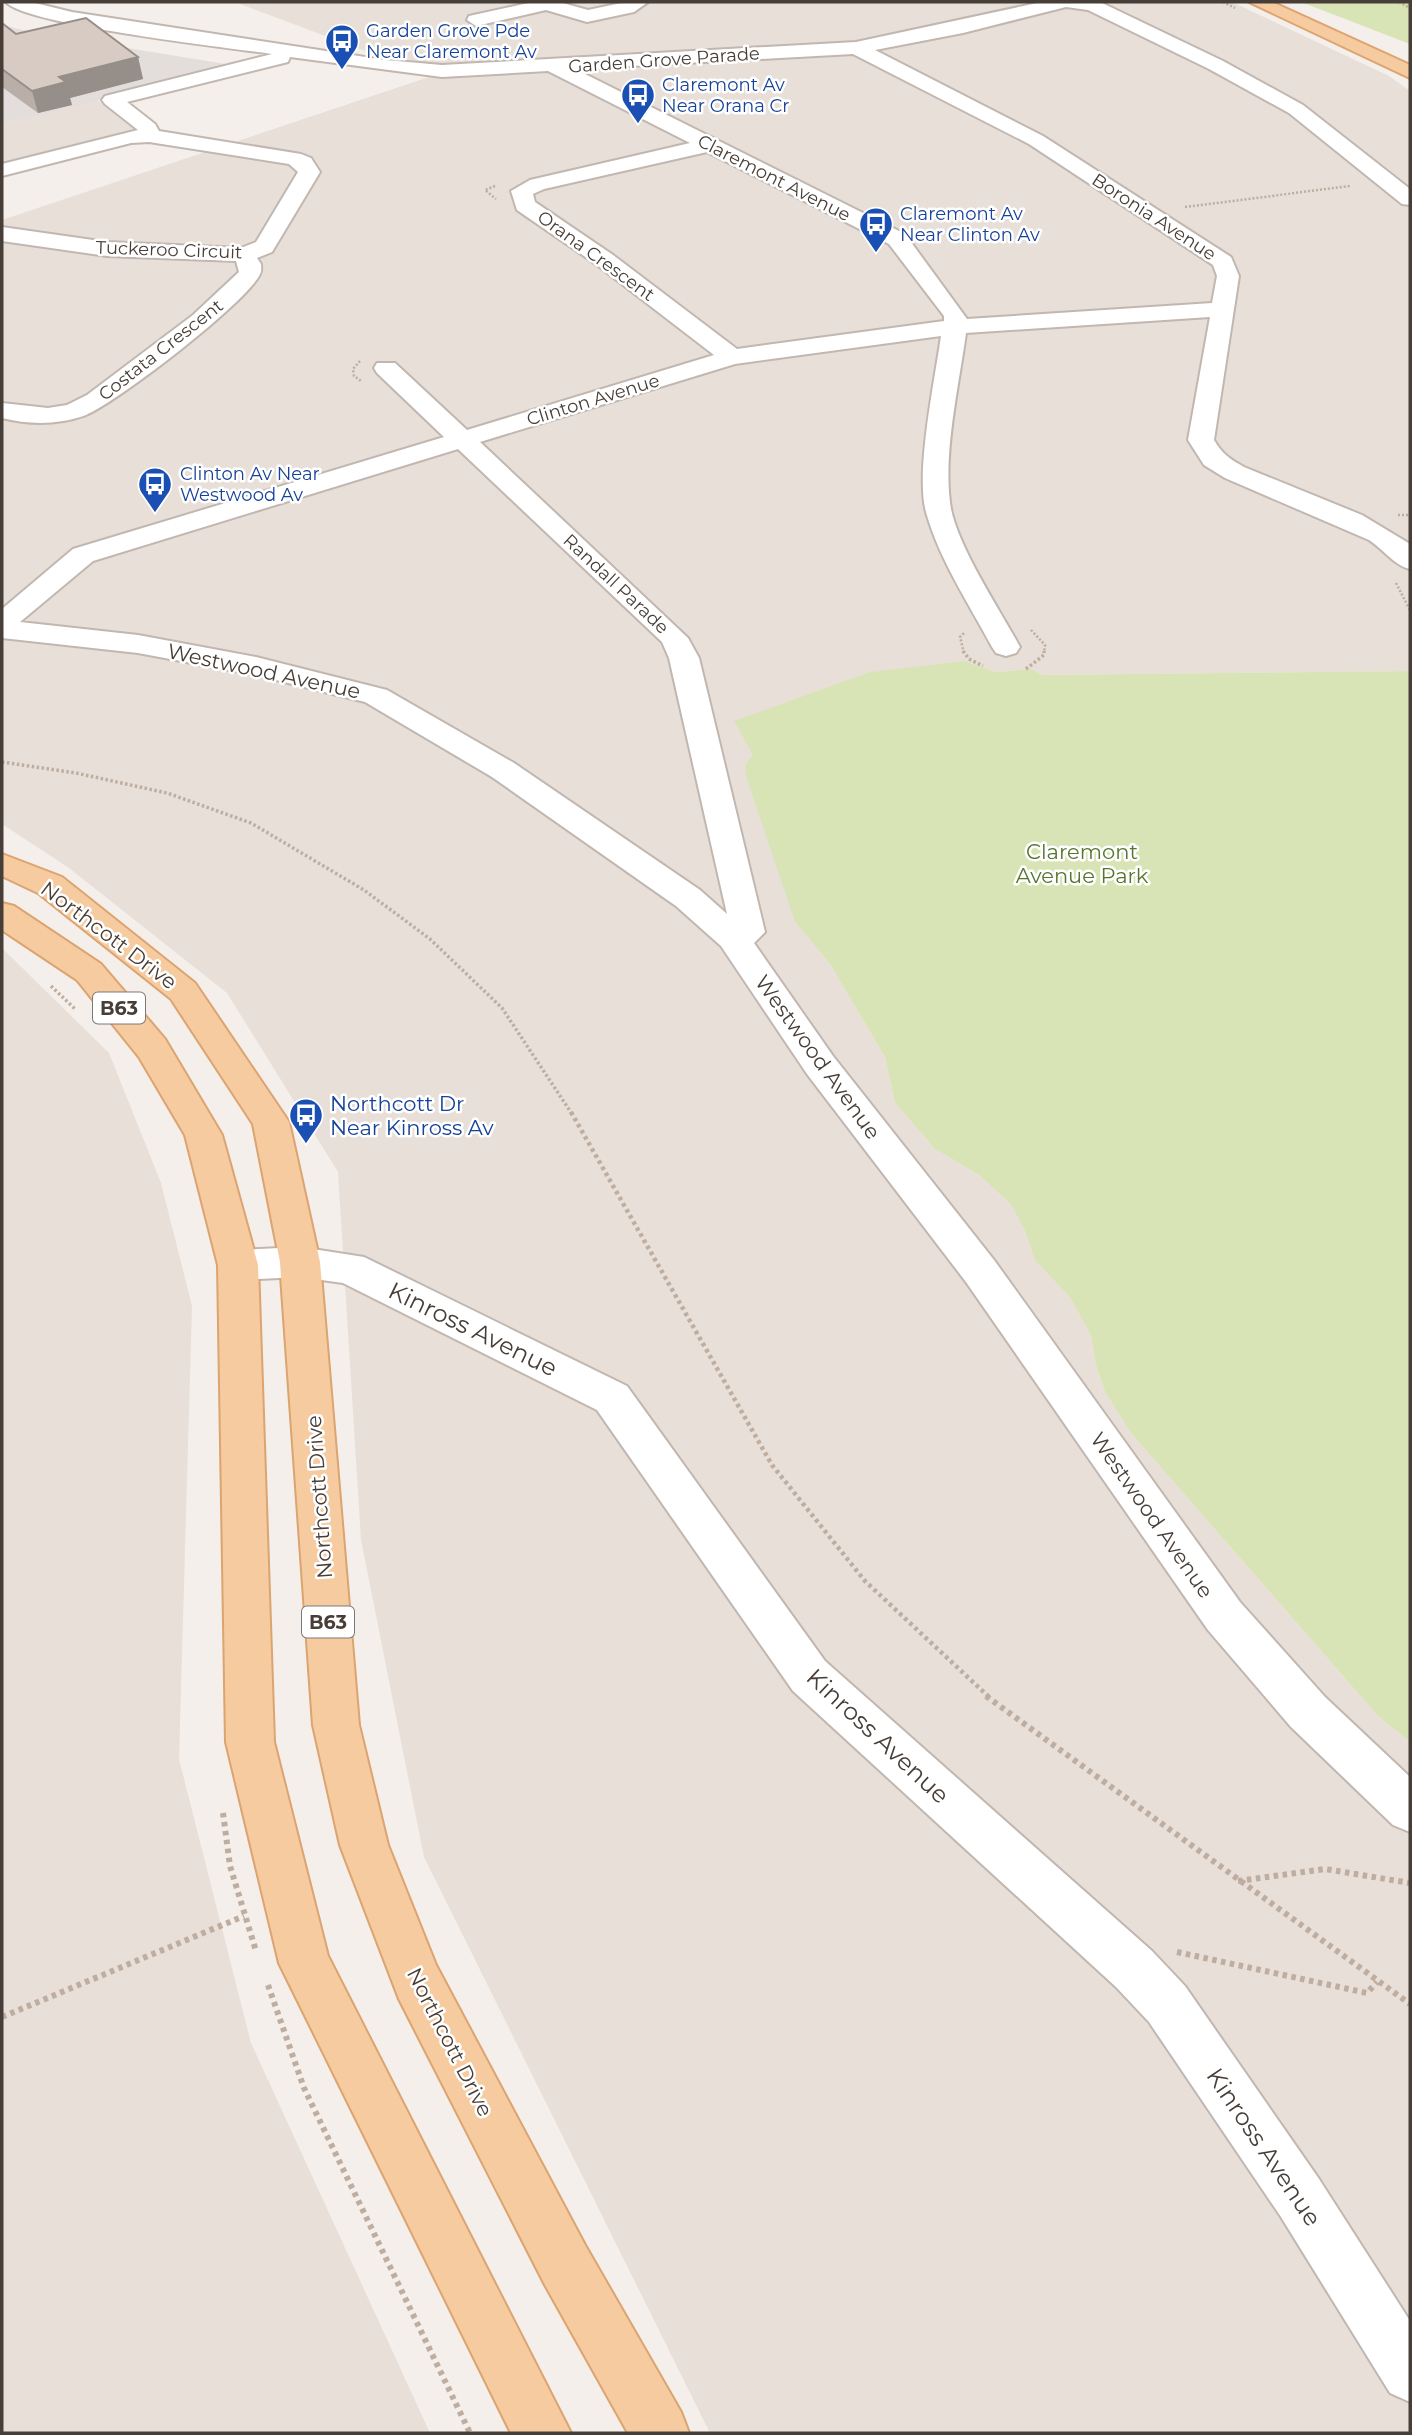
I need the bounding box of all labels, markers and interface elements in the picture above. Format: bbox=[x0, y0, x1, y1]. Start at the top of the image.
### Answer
place label: Garden Grove Pde Near Claremont Av bbox=[366, 20, 537, 63]
bus stop icon: Garden Grove Pde Near Claremont Av bbox=[323, 22, 361, 71]
street label: Garden Grove Parade bbox=[567, 42, 761, 78]
place label: Claremont Av Near Orana Cr bbox=[662, 74, 789, 117]
bus stop icon: Claremont Av Near Orana Cr bbox=[619, 76, 657, 125]
street label: Claremont Avenue bbox=[694, 130, 854, 226]
street label: Boronia Avenue bbox=[1088, 169, 1220, 265]
place label: Claremont Av Near Clinton Av bbox=[900, 203, 1040, 246]
bus stop icon: Claremont Av Near Clinton Av bbox=[857, 205, 895, 254]
street label: Orana Crescent bbox=[533, 206, 659, 306]
street label: Tuckeroo Circuit bbox=[95, 236, 243, 264]
street label: Costata Crescent bbox=[94, 295, 228, 405]
street label: Clinton Avenue bbox=[524, 369, 662, 431]
place label: Clinton Av Near Westwood Av bbox=[180, 463, 320, 506]
bus stop icon: Clinton Av Near Westwood Av bbox=[136, 465, 174, 514]
street label: Randall Parade bbox=[559, 529, 673, 639]
street label: Westwood Avenue bbox=[165, 638, 363, 704]
park label: Claremont Avenue Park bbox=[1016, 839, 1149, 888]
street label: Northcott Drive bbox=[36, 876, 182, 994]
street label: Westwood Avenue bbox=[750, 970, 886, 1144]
road number: B63 bbox=[93, 992, 145, 1024]
place label: Northcott Dr Near Kinross Av bbox=[330, 1091, 494, 1140]
bus stop icon: Northcott Dr Near Kinross Av bbox=[287, 1096, 325, 1145]
street label: Kinross Avenue bbox=[384, 1276, 562, 1382]
street label: Northcott Drive bbox=[301, 1414, 337, 1580]
street label: Westwood Avenue bbox=[1085, 1427, 1219, 1603]
road number: B63 bbox=[302, 1606, 354, 1638]
street label: Kinross Avenue bbox=[801, 1663, 955, 1809]
street label: Northcott Drive bbox=[402, 1963, 498, 2121]
street label: Kinross Avenue bbox=[1200, 2062, 1328, 2232]

